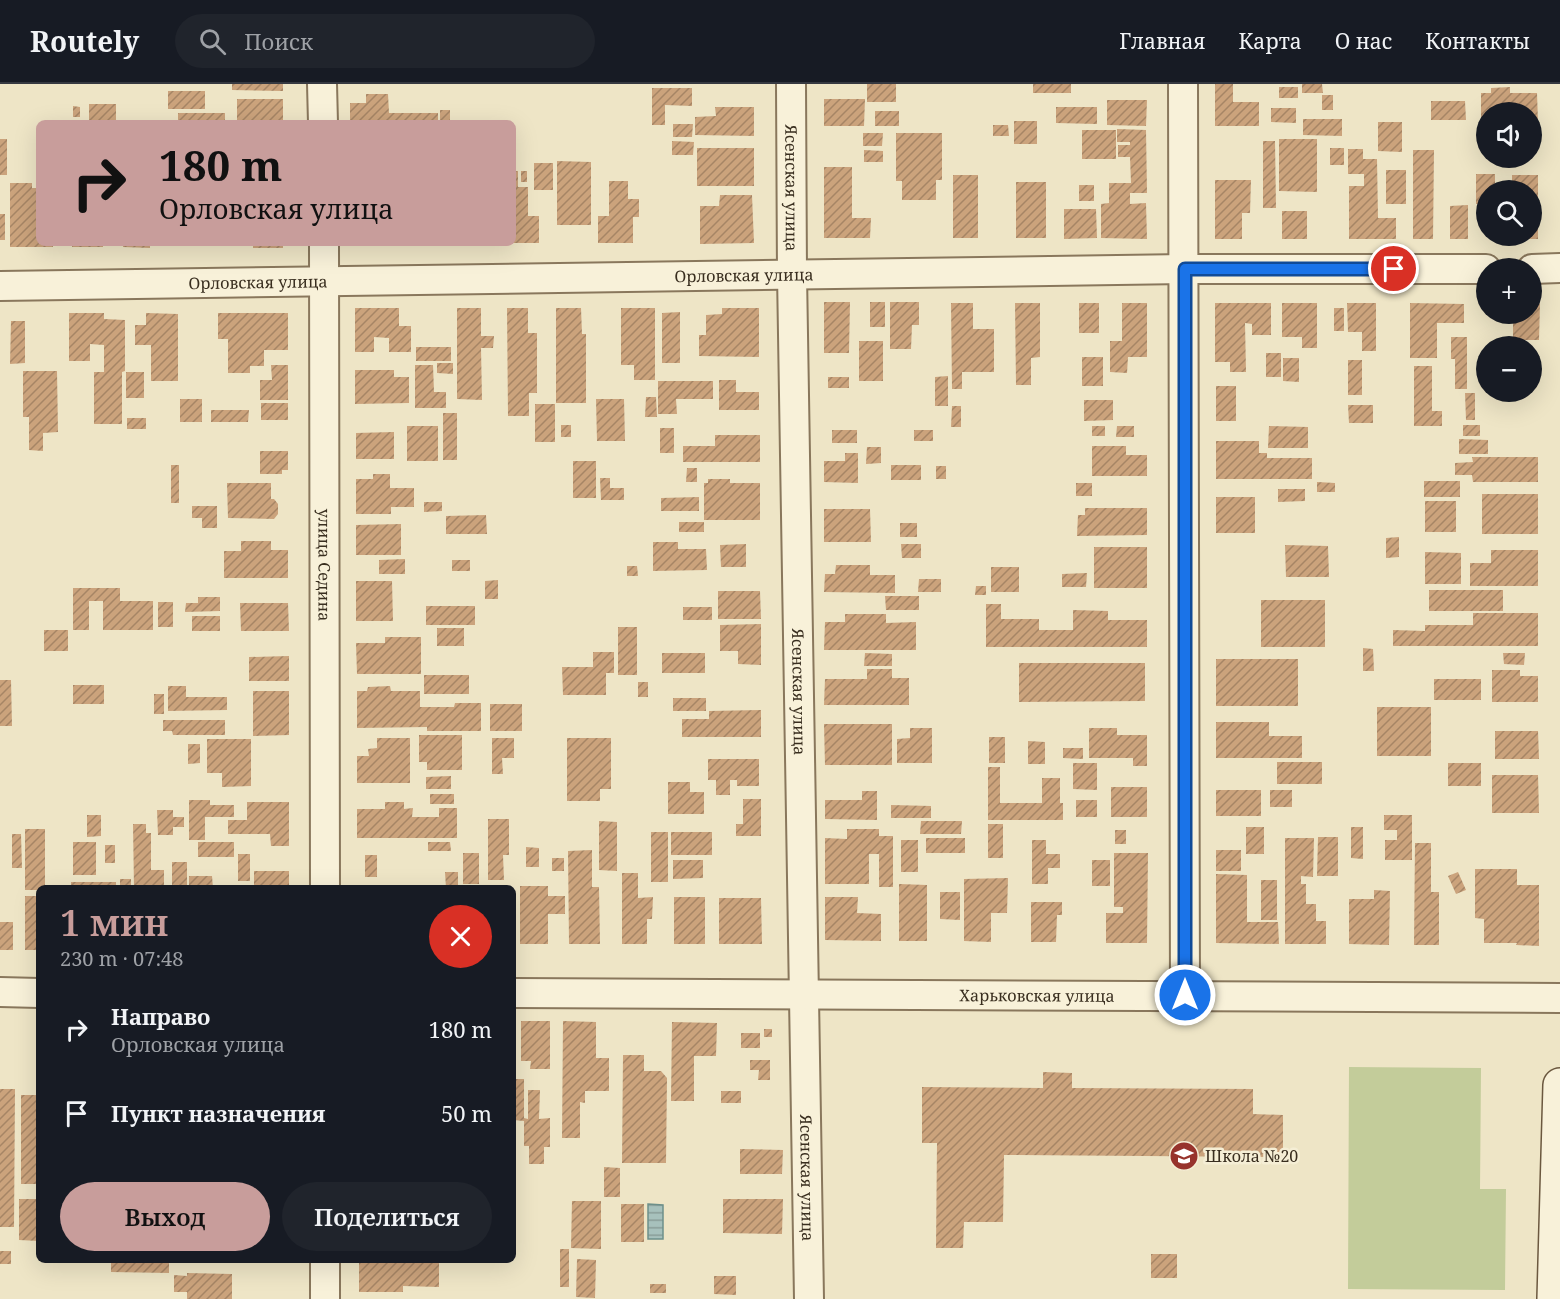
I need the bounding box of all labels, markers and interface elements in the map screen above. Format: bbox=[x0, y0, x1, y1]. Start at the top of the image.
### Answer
search box bbox=[175, 14, 595, 68]
text: Routely bbox=[30, 22, 139, 60]
icon: search bbox=[196, 25, 229, 58]
text: Поиск bbox=[244, 26, 313, 56]
text: Главная bbox=[1119, 27, 1206, 55]
text: Карта bbox=[1239, 27, 1302, 55]
text: О нас bbox=[1335, 27, 1392, 55]
text: Контакты bbox=[1425, 27, 1530, 55]
map controls bbox=[1476, 102, 1542, 402]
button: sound bbox=[1476, 102, 1542, 168]
street label: Ясенская улица bbox=[780, 123, 803, 252]
text: 180 m bbox=[159, 136, 283, 193]
icon: right bbox=[60, 144, 138, 222]
button: search bbox=[1476, 180, 1542, 246]
text: Орловская улица bbox=[159, 190, 394, 227]
pin bbox=[1368, 243, 1419, 294]
icon: arrive bbox=[1377, 252, 1410, 285]
button: + bbox=[1476, 258, 1542, 324]
street label: Орловская улица bbox=[674, 263, 814, 287]
street label: Орловская улица bbox=[188, 270, 328, 294]
button: − bbox=[1476, 336, 1542, 402]
street label: улица Седина bbox=[313, 509, 336, 621]
street label: Ясенская улица bbox=[787, 627, 811, 756]
text: 1 мин bbox=[60, 898, 169, 947]
button: close bbox=[429, 905, 492, 968]
text: 230 m · 07:48 bbox=[60, 945, 183, 972]
position arrow bbox=[1153, 963, 1217, 1027]
street label: Харьковская улица bbox=[959, 984, 1115, 1007]
text: Направо bbox=[111, 1001, 210, 1031]
icon: right bbox=[60, 1013, 93, 1046]
text: 180 m bbox=[429, 1014, 492, 1044]
text: Орловская улица bbox=[111, 1031, 285, 1058]
icon: arrive bbox=[60, 1097, 93, 1130]
text: Пункт назначения bbox=[111, 1098, 325, 1128]
text: 50 m bbox=[441, 1098, 492, 1128]
street label: Ясенская улица bbox=[795, 1113, 819, 1242]
school or university icon: Школа №20 bbox=[1168, 1140, 1200, 1172]
place label: Школа №20 bbox=[1205, 1145, 1298, 1167]
button: Выход bbox=[60, 1182, 270, 1251]
button: Поделиться bbox=[282, 1182, 492, 1251]

